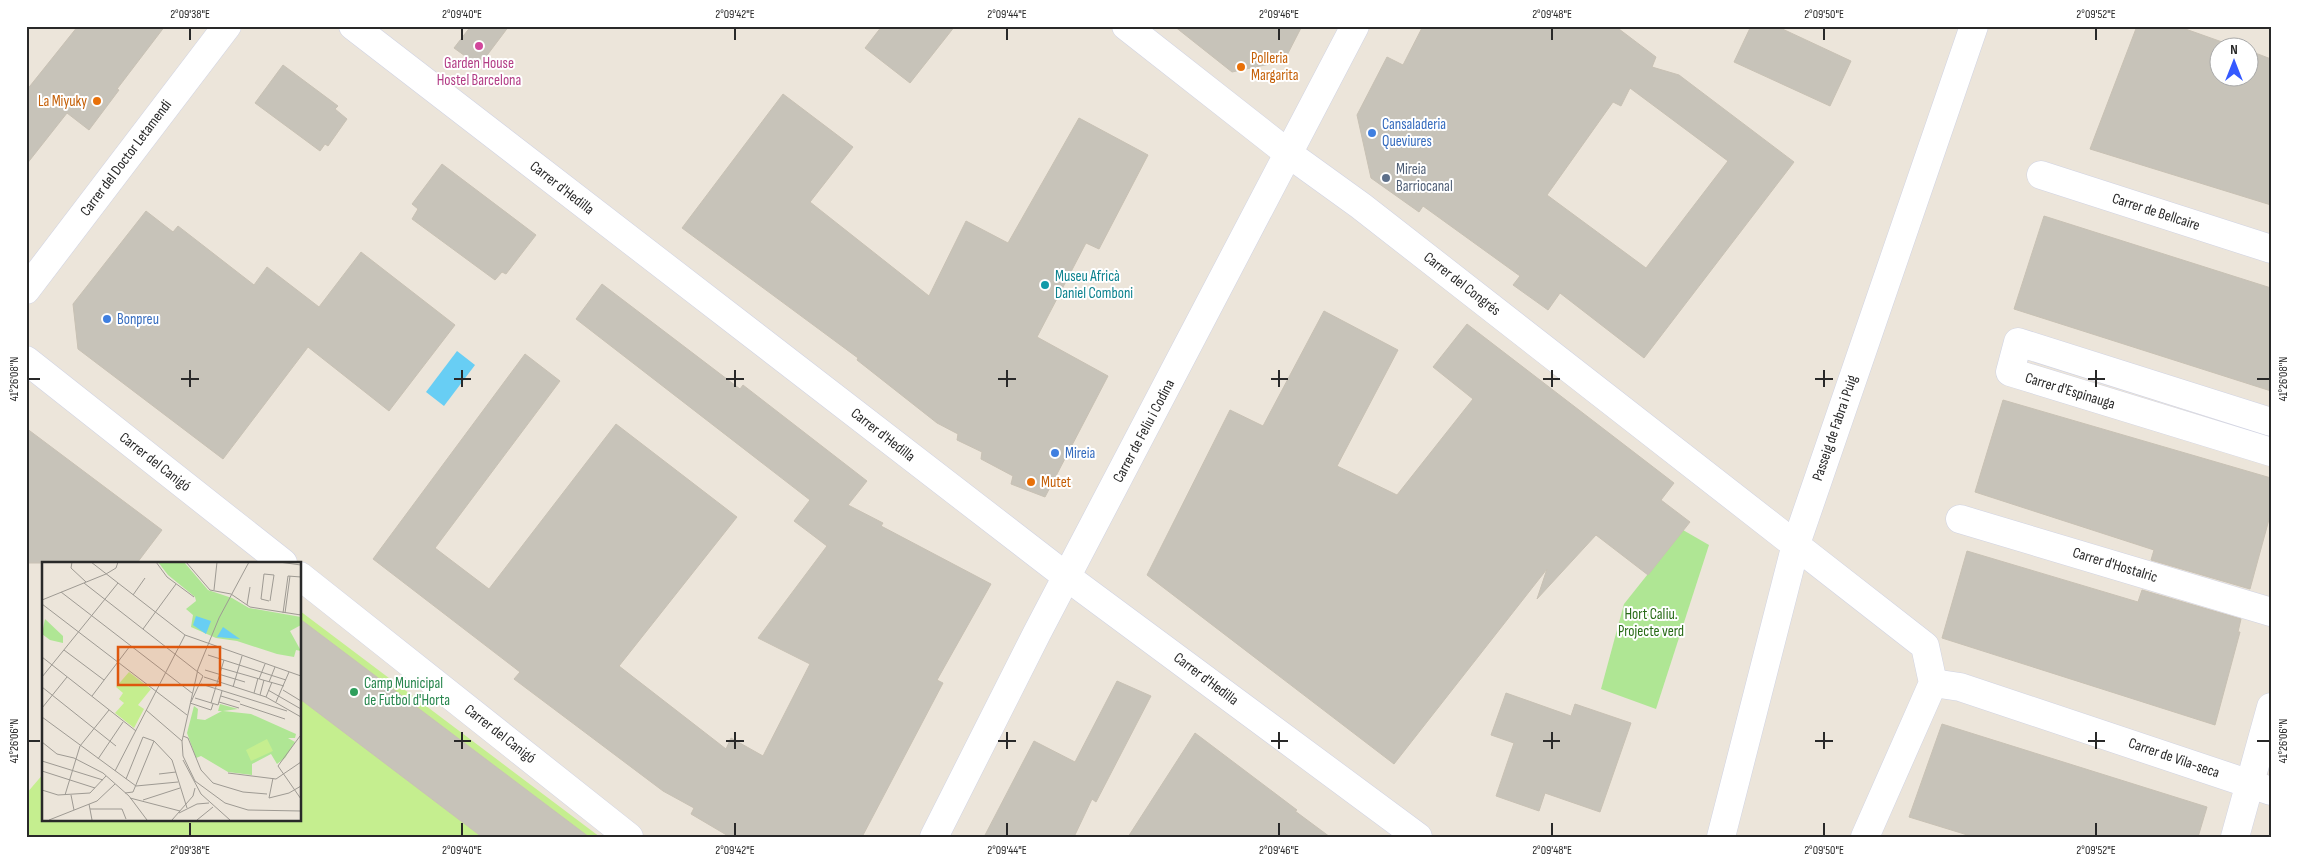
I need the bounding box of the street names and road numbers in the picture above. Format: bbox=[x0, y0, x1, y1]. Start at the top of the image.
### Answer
street label: Carrer del Doctor Letamendi bbox=[76, 96, 176, 220]
street label: Carrer d'Hedilla bbox=[526, 157, 598, 219]
street label: Carrer de Bellcaire bbox=[2110, 189, 2202, 235]
street label: Carrer del Congrés bbox=[1420, 248, 1504, 320]
street label: Carrer d'Espinauga bbox=[2023, 368, 2118, 414]
street label: Passeig de Fabra i Puig bbox=[1808, 373, 1862, 483]
street label: Carrer de Feliu i Codina bbox=[1109, 376, 1179, 486]
street label: Carrer d'Hedilla bbox=[847, 404, 919, 466]
street label: Carrer del Canigó bbox=[115, 428, 195, 496]
street label: Carrer d'Hostalric bbox=[2070, 543, 2160, 587]
street label: Carrer d'Hedilla bbox=[1170, 648, 1242, 710]
street label: Carrer del Canigó bbox=[460, 700, 540, 768]
street label: Carrer de Vila-seca bbox=[2126, 734, 2222, 783]

